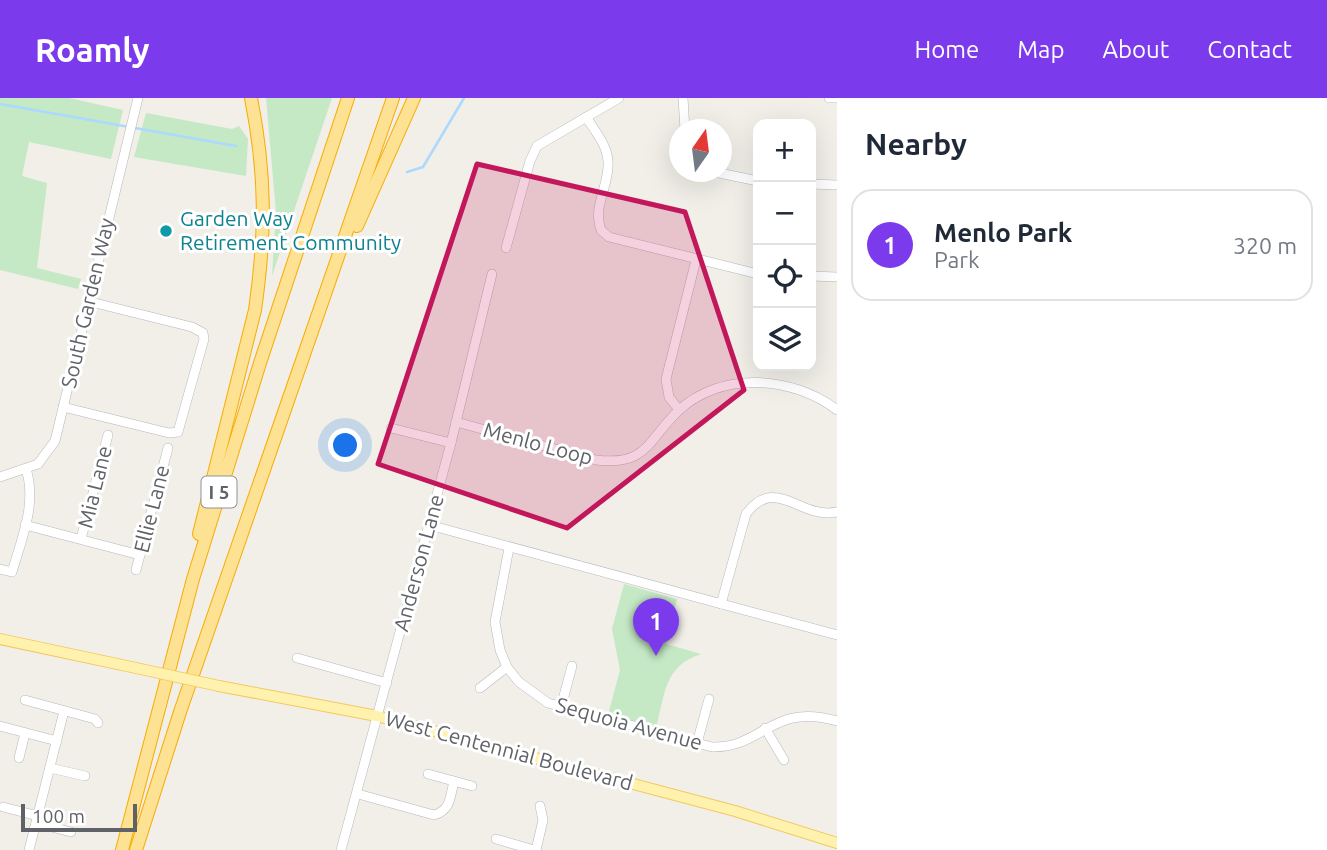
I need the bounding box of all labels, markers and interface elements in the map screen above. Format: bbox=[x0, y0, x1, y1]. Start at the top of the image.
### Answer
text: Roamly bbox=[35, 31, 149, 68]
text: Home bbox=[914, 36, 979, 63]
text: Map bbox=[1017, 36, 1064, 63]
text: About bbox=[1102, 36, 1169, 63]
text: Contact bbox=[1207, 36, 1292, 63]
north arrow bbox=[669, 119, 732, 182]
map controls bbox=[753, 119, 816, 371]
button: + bbox=[753, 119, 816, 182]
text: Nearby bbox=[865, 127, 967, 161]
button: − bbox=[753, 182, 816, 245]
place label: Garden Way Retirement Community bbox=[180, 206, 401, 254]
street label: South Garden Way bbox=[56, 216, 118, 390]
text: Menlo Park bbox=[934, 218, 1072, 247]
marker: Garden Way Retirement Community bbox=[158, 223, 174, 239]
text: 1 bbox=[884, 233, 896, 258]
text: 320 m bbox=[1233, 233, 1297, 258]
button: locate bbox=[753, 245, 816, 308]
text: Park bbox=[934, 247, 980, 272]
button: layers bbox=[753, 308, 816, 371]
street label: Menlo Loop bbox=[481, 417, 595, 469]
your location bbox=[328, 428, 362, 462]
street label: Mia Lane bbox=[72, 443, 116, 530]
street label: Ellie Lane bbox=[129, 462, 173, 555]
road number: I 5 bbox=[202, 476, 236, 508]
street label: Anderson Lane bbox=[388, 492, 448, 634]
pin: 1 bbox=[633, 598, 679, 656]
street label: Sequoia Avenue bbox=[553, 692, 705, 754]
street label: West Centennial Boulevard bbox=[383, 705, 636, 795]
scale bar bbox=[21, 801, 136, 833]
text: 100 m bbox=[32, 805, 85, 827]

